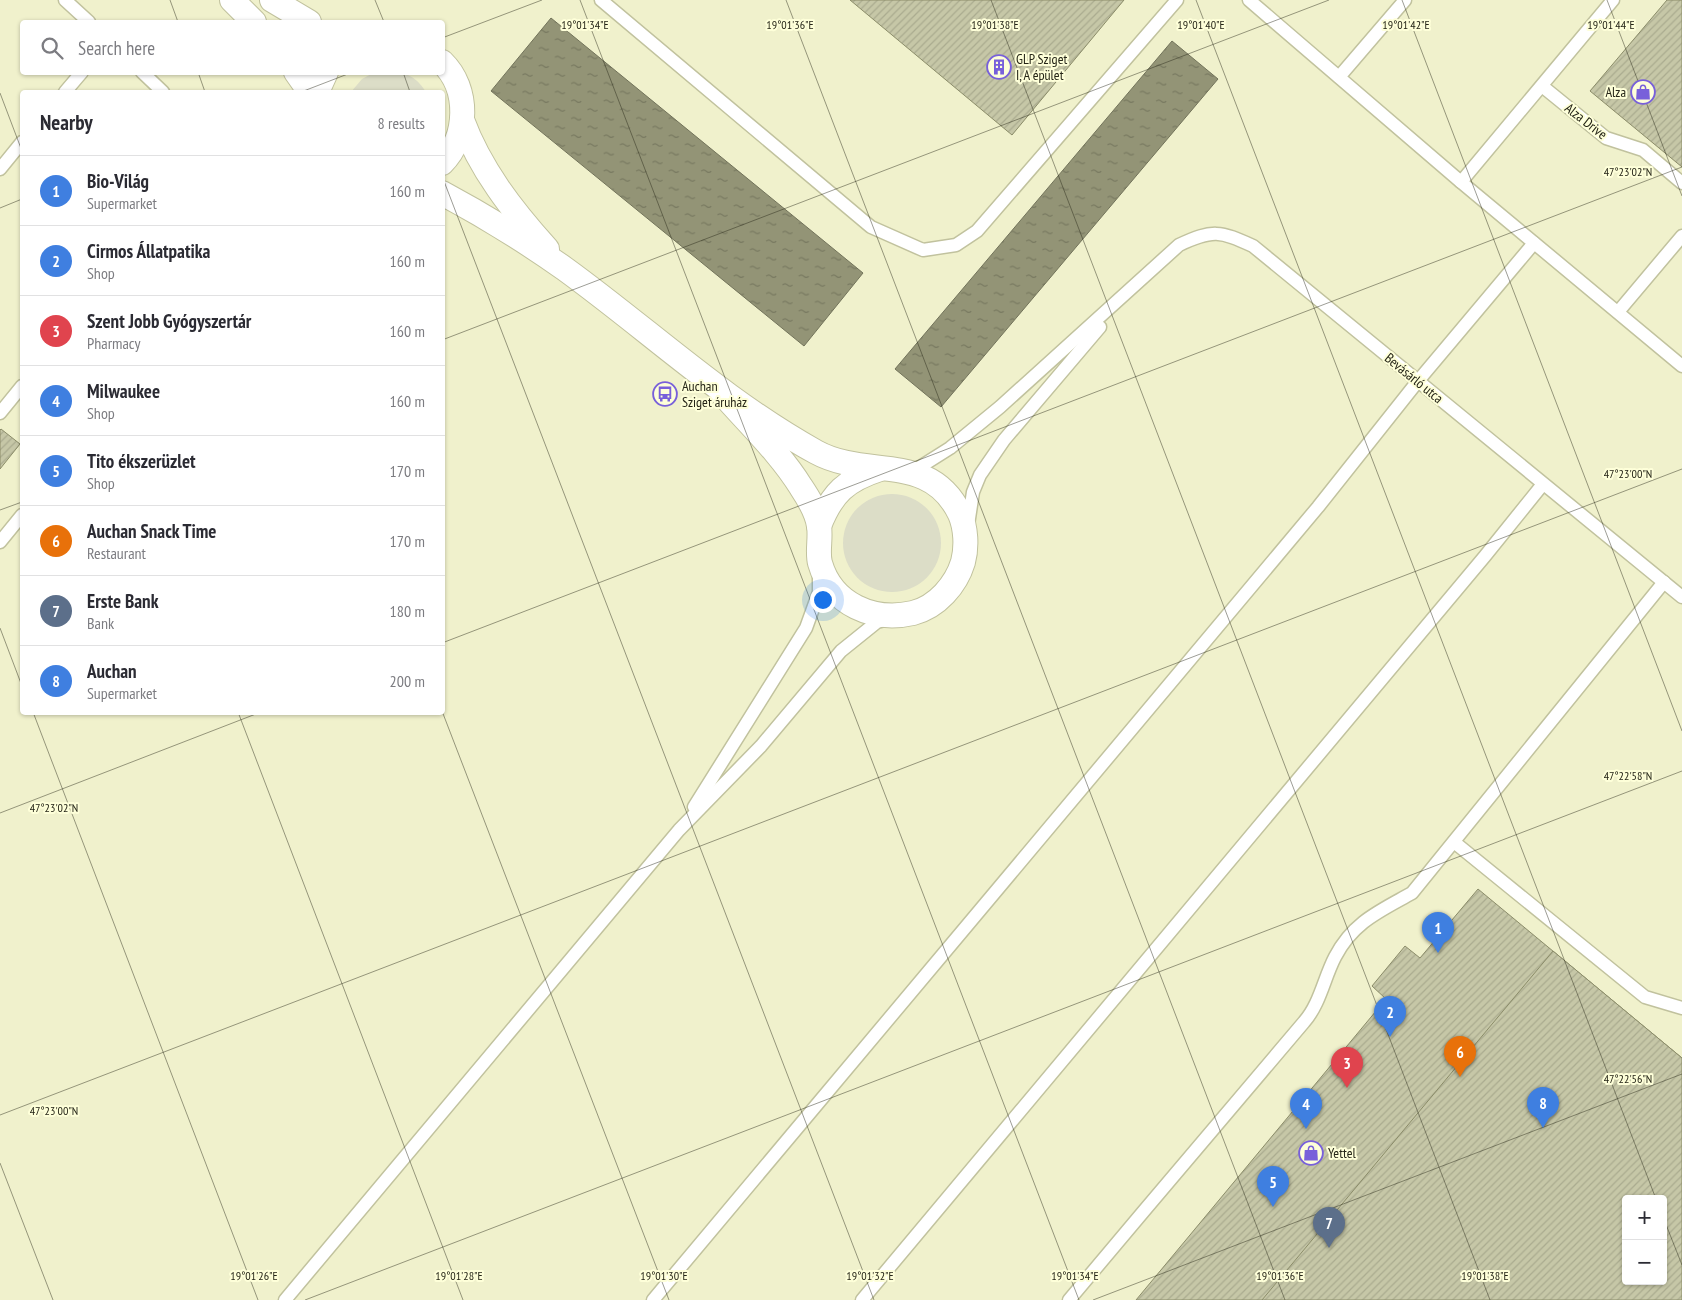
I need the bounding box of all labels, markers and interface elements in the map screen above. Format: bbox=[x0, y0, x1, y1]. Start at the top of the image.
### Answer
text: 19°01'34"E bbox=[561, 17, 609, 32]
text: 19°01'36"E bbox=[766, 17, 814, 32]
text: 19°01'38"E bbox=[971, 17, 1019, 32]
text: 19°01'40"E bbox=[1177, 17, 1225, 32]
text: 19°01'42"E bbox=[1382, 17, 1430, 32]
text: 19°01'44"E bbox=[1587, 17, 1635, 32]
search box bbox=[20, 20, 445, 75]
icon: search bbox=[38, 34, 66, 62]
text: Search here bbox=[78, 36, 155, 60]
place label: GLP Sziget I, A épület bbox=[1016, 50, 1067, 84]
building icon: GLP Sziget I, A épület bbox=[986, 54, 1012, 80]
shop icon: Alza bbox=[1630, 79, 1656, 105]
place label: Alza bbox=[1605, 83, 1626, 101]
street label: Alza Drive bbox=[1561, 99, 1611, 143]
text: Nearby bbox=[40, 109, 93, 136]
text: 8 results bbox=[378, 113, 425, 133]
text: 47°23'02"N bbox=[1604, 164, 1652, 179]
text: Bio-Világ bbox=[87, 169, 149, 193]
text: 1 bbox=[52, 181, 60, 201]
text: 160 m bbox=[390, 181, 425, 201]
text: Supermarket bbox=[87, 193, 157, 213]
text: Cirmos Állatpatika bbox=[87, 239, 210, 263]
text: 2 bbox=[52, 251, 60, 271]
text: 160 m bbox=[390, 251, 425, 271]
text: Shop bbox=[87, 263, 115, 283]
text: Szent Jobb Gyógyszertár bbox=[87, 309, 251, 333]
text: 3 bbox=[52, 321, 60, 341]
text: 160 m bbox=[390, 321, 425, 341]
text: Pharmacy bbox=[87, 333, 140, 353]
street label: Bevásárló utca bbox=[1381, 349, 1447, 407]
place label: Auchan Sziget áruház bbox=[682, 377, 747, 411]
text: Milwaukee bbox=[87, 379, 160, 403]
bus stop icon: Auchan Sziget áruház bbox=[652, 381, 678, 407]
text: 4 bbox=[52, 391, 60, 411]
text: 160 m bbox=[390, 391, 425, 411]
text: Shop bbox=[87, 403, 115, 423]
text: Tito ékszerüzlet bbox=[87, 449, 196, 473]
text: 5 bbox=[52, 461, 60, 481]
text: 170 m bbox=[390, 461, 425, 481]
text: 47°23'00"N bbox=[1604, 466, 1652, 481]
text: Shop bbox=[87, 473, 115, 493]
text: Auchan Snack Time bbox=[87, 519, 217, 543]
text: 6 bbox=[52, 531, 60, 551]
text: 170 m bbox=[390, 531, 425, 551]
text: Restaurant bbox=[87, 543, 146, 563]
your location bbox=[810, 587, 836, 613]
text: Erste Bank bbox=[87, 589, 158, 613]
text: 7 bbox=[52, 601, 60, 621]
text: 180 m bbox=[390, 601, 425, 621]
text: Bank bbox=[87, 613, 114, 633]
text: Auchan bbox=[87, 659, 137, 683]
text: 8 bbox=[52, 671, 60, 691]
text: 200 m bbox=[390, 671, 425, 691]
text: Supermarket bbox=[87, 683, 157, 703]
text: 47°22'58"N bbox=[1604, 768, 1652, 783]
text: 47°23'02"N bbox=[30, 800, 78, 815]
pin: 1 bbox=[1422, 912, 1454, 953]
pin: 2 bbox=[1374, 996, 1406, 1037]
pin: 6 bbox=[1444, 1036, 1476, 1077]
pin: 3 bbox=[1331, 1047, 1363, 1088]
text: 47°22'56"N bbox=[1604, 1071, 1652, 1086]
pin: 8 bbox=[1527, 1087, 1559, 1128]
pin: 4 bbox=[1290, 1088, 1322, 1129]
text: 47°23'00"N bbox=[30, 1103, 78, 1118]
shop icon: Yettel bbox=[1298, 1140, 1324, 1166]
place label: Yettel bbox=[1328, 1144, 1357, 1162]
pin: 5 bbox=[1257, 1166, 1289, 1207]
map controls bbox=[1622, 1195, 1667, 1285]
button: + bbox=[1622, 1195, 1667, 1240]
pin: 7 bbox=[1313, 1207, 1345, 1248]
button: − bbox=[1622, 1240, 1667, 1285]
text: 19°01'26"E bbox=[230, 1268, 278, 1283]
text: 19°01'28"E bbox=[435, 1268, 483, 1283]
text: 19°01'30"E bbox=[640, 1268, 688, 1283]
text: 19°01'32"E bbox=[846, 1268, 894, 1283]
text: 19°01'34"E bbox=[1051, 1268, 1099, 1283]
text: 19°01'36"E bbox=[1256, 1268, 1304, 1283]
text: 19°01'38"E bbox=[1461, 1268, 1509, 1283]

